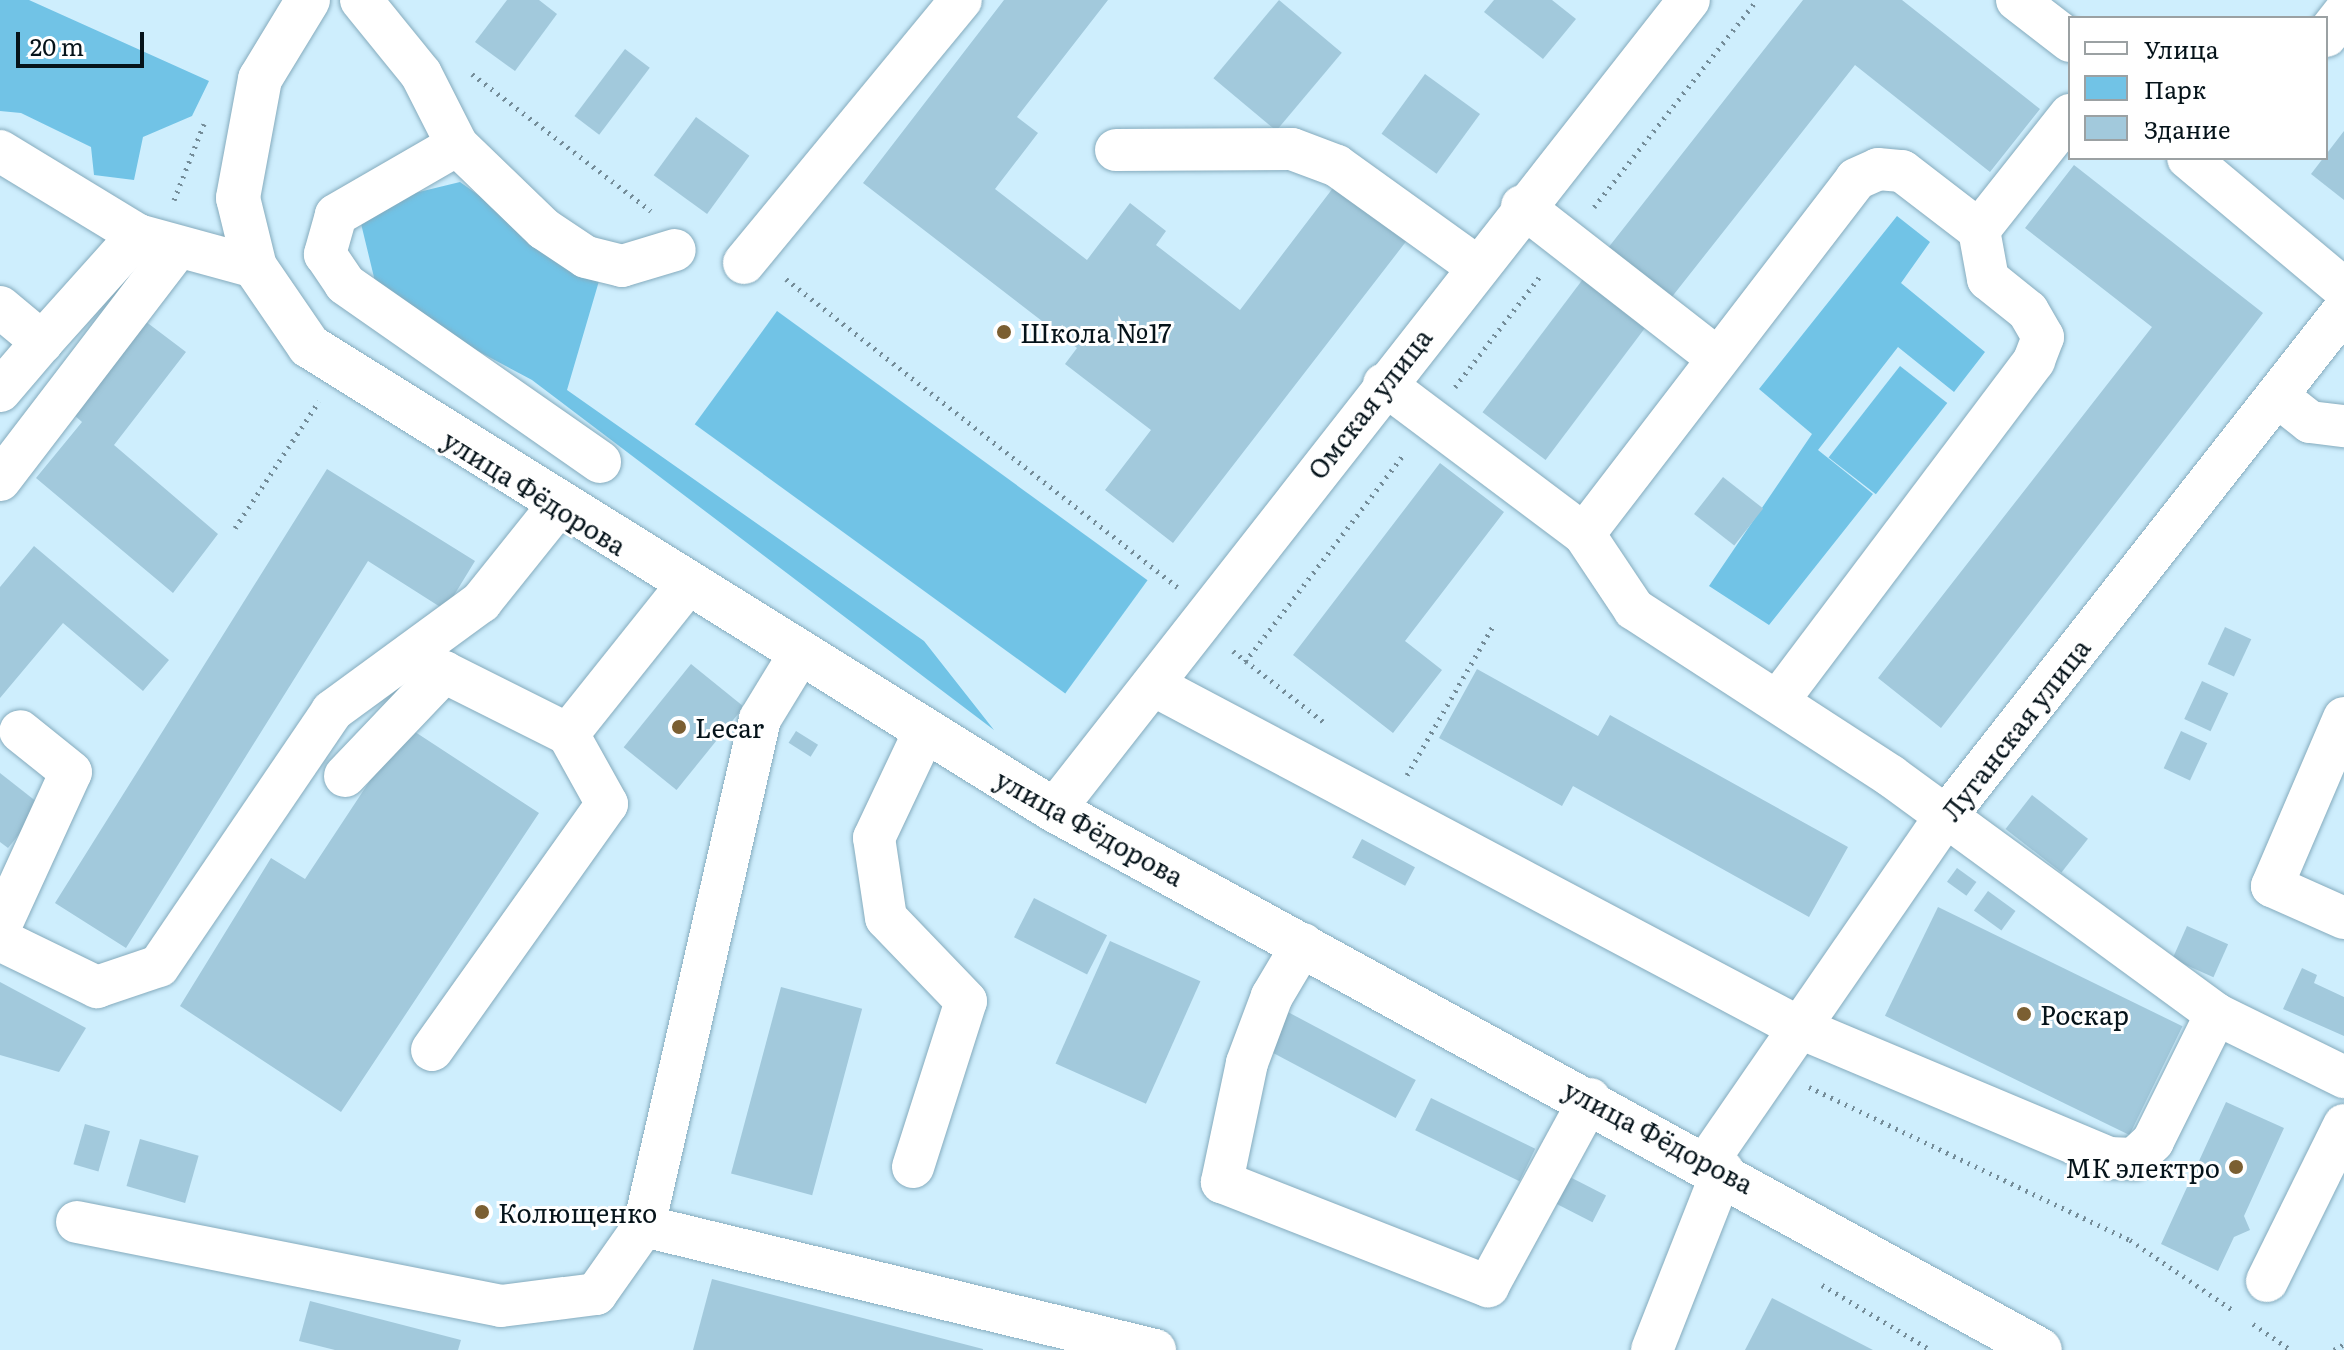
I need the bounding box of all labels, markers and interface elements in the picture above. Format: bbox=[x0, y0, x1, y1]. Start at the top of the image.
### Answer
scale bar bbox=[20, 16, 148, 66]
legend bbox=[2068, 16, 2328, 160]
text: 20 m bbox=[30, 28, 84, 63]
text: Улица bbox=[2144, 31, 2219, 66]
text: Парк bbox=[2144, 71, 2206, 106]
text: Здание bbox=[2144, 111, 2230, 146]
place label: Школа №17 bbox=[1020, 316, 1171, 348]
street label: Омская улица bbox=[1300, 321, 1438, 485]
marker: Школа №17 bbox=[995, 323, 1013, 341]
street label: улица Фёдорова bbox=[438, 423, 632, 561]
street label: Луганская улица bbox=[1934, 632, 2096, 826]
place label: Lecar bbox=[695, 711, 764, 743]
marker: Lecar bbox=[670, 718, 688, 736]
street label: улица Фёдорова bbox=[990, 762, 1190, 892]
place label: Роскар bbox=[2040, 998, 2129, 1030]
marker: Роскар bbox=[2015, 1005, 2033, 1023]
street label: улица Фёдорова bbox=[1559, 1073, 1759, 1199]
place label: МК электро bbox=[2065, 1151, 2220, 1183]
marker: МК электро bbox=[2227, 1158, 2245, 1176]
place label: Колющенко bbox=[498, 1196, 657, 1228]
marker: Колющенко bbox=[473, 1203, 491, 1221]

